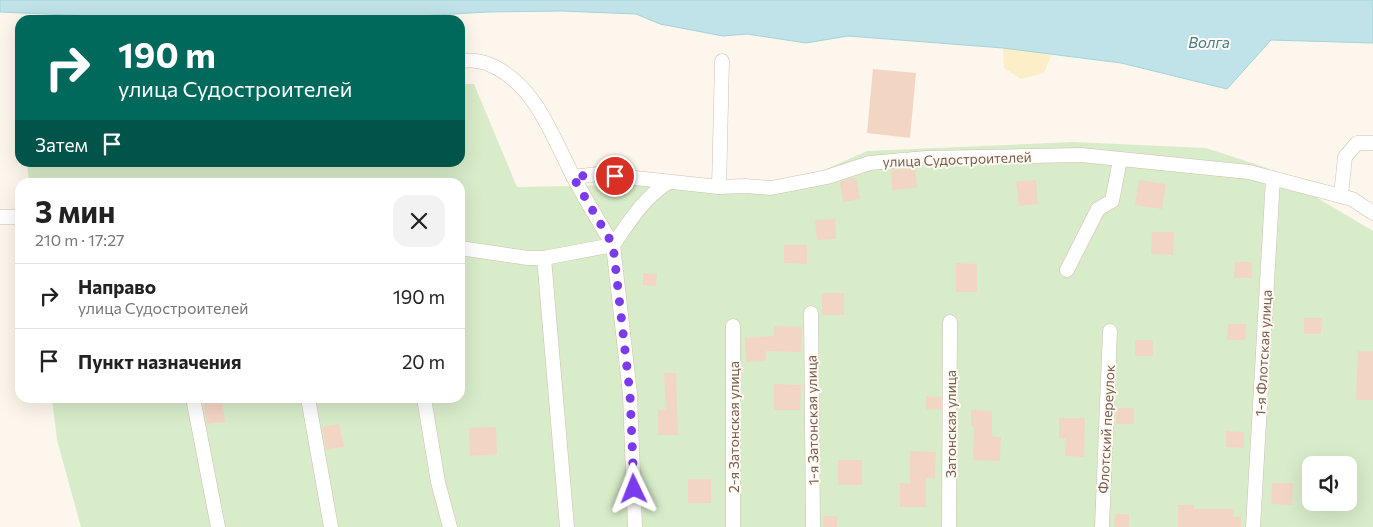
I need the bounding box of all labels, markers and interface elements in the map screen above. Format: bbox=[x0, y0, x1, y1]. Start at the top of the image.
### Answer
text: 190 m bbox=[118, 32, 216, 75]
water label: Волга bbox=[1188, 33, 1230, 51]
icon: right bbox=[35, 35, 100, 100]
text: улица Судостроителей bbox=[118, 75, 352, 102]
icon: arrive bbox=[98, 130, 126, 158]
text: Затем bbox=[35, 133, 88, 156]
street label: улица Судостроителей bbox=[882, 148, 1032, 170]
pin bbox=[594, 155, 636, 197]
icon: arrive bbox=[601, 162, 629, 190]
text: 3 мин bbox=[35, 192, 115, 229]
button: close bbox=[393, 195, 445, 247]
text: 210 m · 17:27 bbox=[35, 230, 124, 249]
text: Направо bbox=[78, 275, 156, 298]
icon: right bbox=[35, 282, 63, 310]
text: 190 m bbox=[393, 285, 445, 308]
street label: 1-я Флотская улица bbox=[1251, 289, 1275, 417]
text: улица Судостроителей bbox=[78, 298, 248, 317]
icon: arrive bbox=[35, 347, 63, 375]
text: Пункт назначения bbox=[78, 350, 241, 373]
text: 20 m bbox=[402, 350, 445, 373]
street label: 1-я Затонская улица bbox=[802, 355, 822, 485]
street label: 2-я Затонская улица bbox=[725, 361, 742, 493]
street label: Флотский переулок bbox=[1094, 363, 1118, 494]
street label: Затонская улица bbox=[942, 370, 959, 478]
map controls bbox=[1302, 456, 1357, 511]
button: sound bbox=[1302, 456, 1357, 511]
position arrow bbox=[607, 462, 659, 514]

